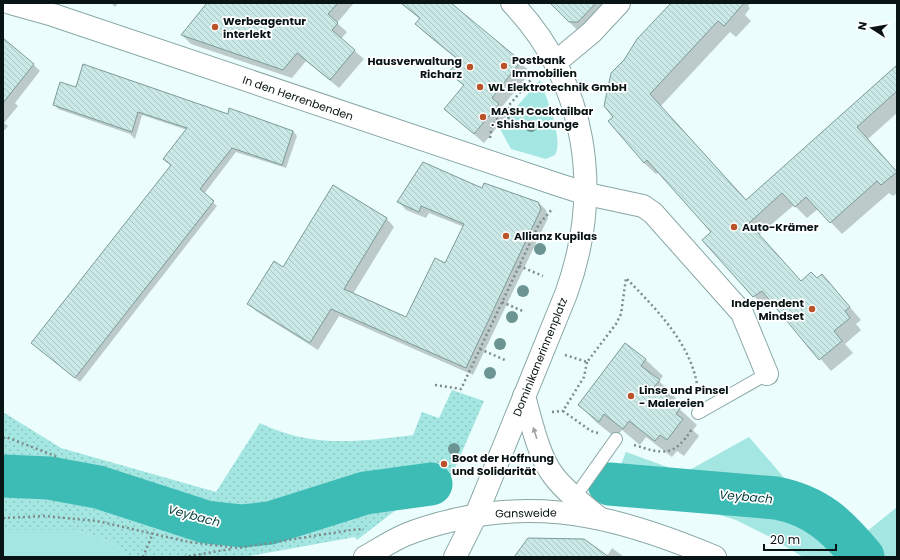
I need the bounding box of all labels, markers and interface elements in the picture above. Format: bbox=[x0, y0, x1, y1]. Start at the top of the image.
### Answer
north arrow bbox=[852, 8, 892, 48]
place label: Werbeagentur interlekt bbox=[223, 13, 306, 42]
text: N bbox=[854, 20, 871, 32]
marker: Werbeagentur interlekt bbox=[210, 22, 220, 32]
place label: Postbank Immobilien bbox=[512, 52, 577, 81]
place label: Hausverwaltung Richarz bbox=[368, 53, 463, 82]
marker: Postbank Immobilien bbox=[499, 61, 509, 71]
marker: Hausverwaltung Richarz bbox=[465, 62, 475, 72]
street label: In den Herrenbenden bbox=[241, 72, 355, 124]
place label: WL Elektrotechnik GmbH bbox=[488, 79, 627, 95]
marker: WL Elektrotechnik GmbH bbox=[475, 82, 485, 92]
place label: MASH Cocktailbar · Shisha Lounge bbox=[491, 103, 594, 132]
marker: MASH Cocktailbar · Shisha Lounge bbox=[478, 112, 488, 122]
place label: Auto-Krämer bbox=[742, 219, 819, 235]
marker: Auto-Krämer bbox=[729, 222, 739, 232]
place label: Allianz Kupilas bbox=[514, 228, 597, 244]
marker: Allianz Kupilas bbox=[501, 231, 511, 241]
street label: Dominikanerinnenplatz bbox=[509, 295, 571, 419]
place label: Independent Mindset bbox=[731, 295, 805, 324]
marker: Independent Mindset bbox=[807, 304, 817, 314]
place label: Linse und Pinsel - Malereien bbox=[639, 382, 728, 411]
marker: Linse und Pinsel - Malereien bbox=[626, 391, 636, 401]
one-way arrow bbox=[532, 427, 538, 439]
place label: Boot der Hoffnung und Solidarität bbox=[452, 450, 554, 479]
marker: Boot der Hoffnung und Solidarität bbox=[439, 459, 449, 469]
water label: Veybach bbox=[719, 486, 773, 507]
water label: Veybach bbox=[166, 500, 222, 531]
street label: Gansweide bbox=[495, 504, 557, 522]
scale bar bbox=[764, 526, 836, 552]
text: 20 m bbox=[770, 531, 800, 548]

